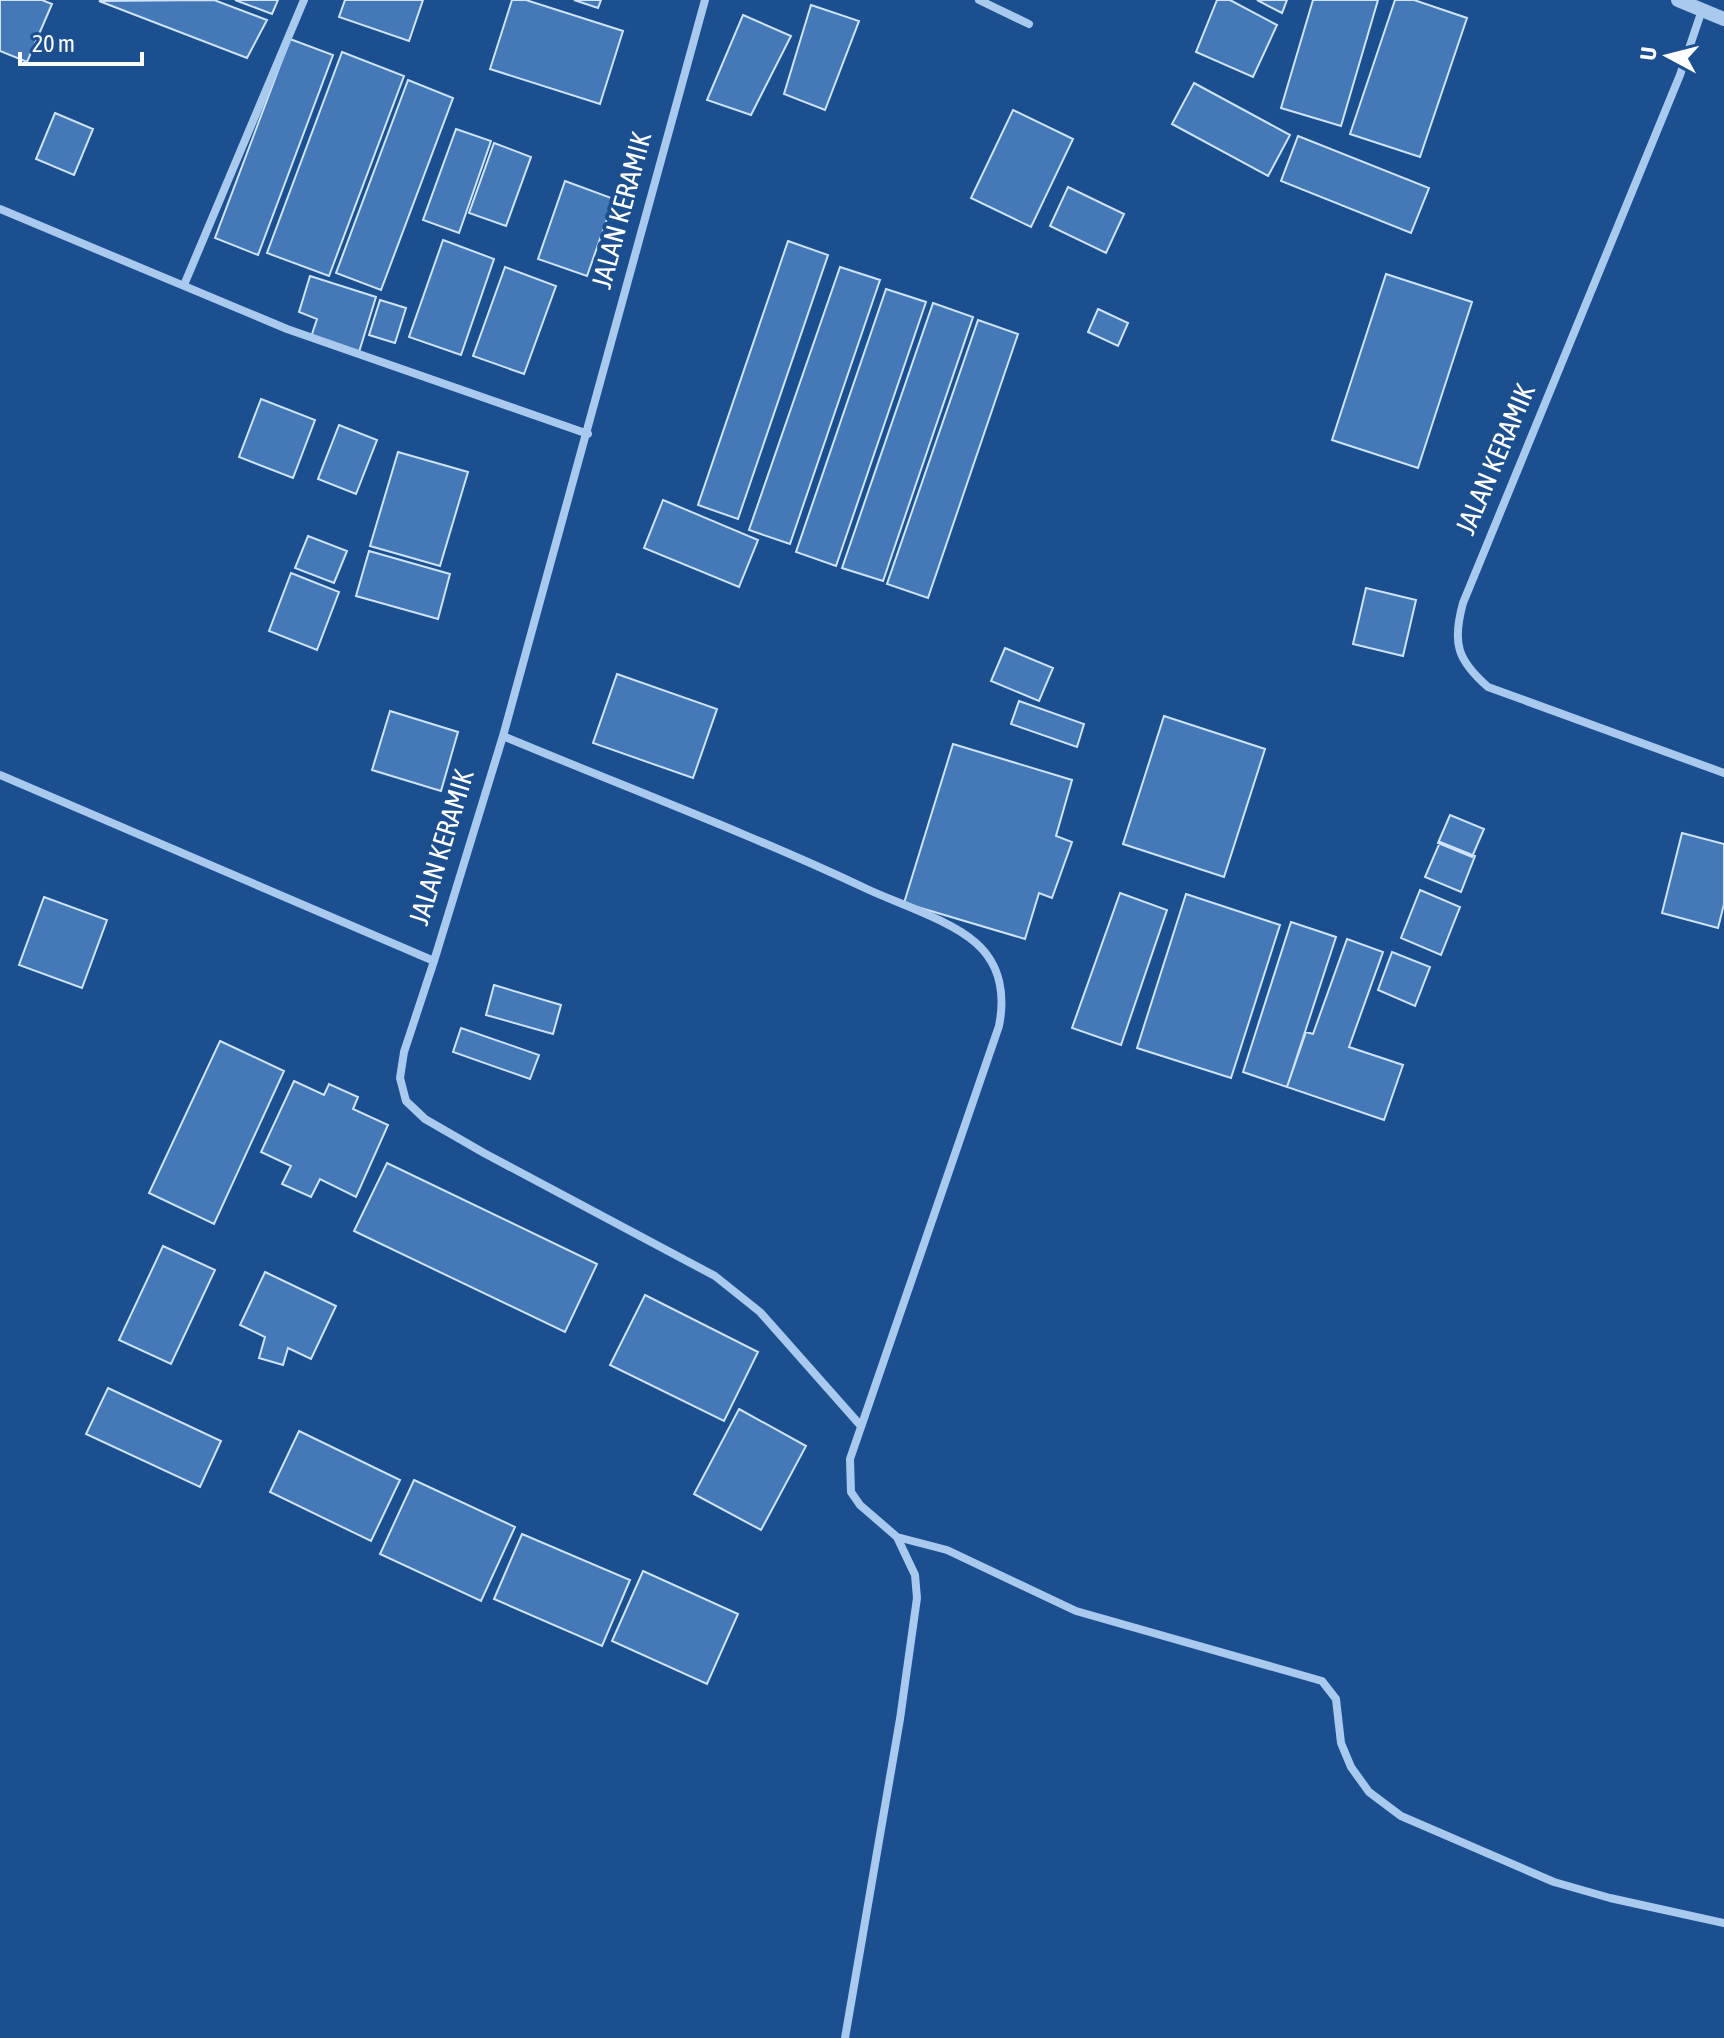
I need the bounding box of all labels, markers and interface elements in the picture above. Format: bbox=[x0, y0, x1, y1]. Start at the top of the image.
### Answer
scale bar bbox=[20, 16, 142, 66]
north arrow bbox=[1628, 16, 1708, 96]
text: 20 m bbox=[32, 30, 75, 57]
text: U bbox=[1634, 46, 1662, 62]
street label: JALAN KERAMIK bbox=[585, 128, 657, 292]
street label: JALAN KERAMIK bbox=[1449, 379, 1541, 539]
street label: JALAN KERAMIK bbox=[402, 765, 480, 928]

